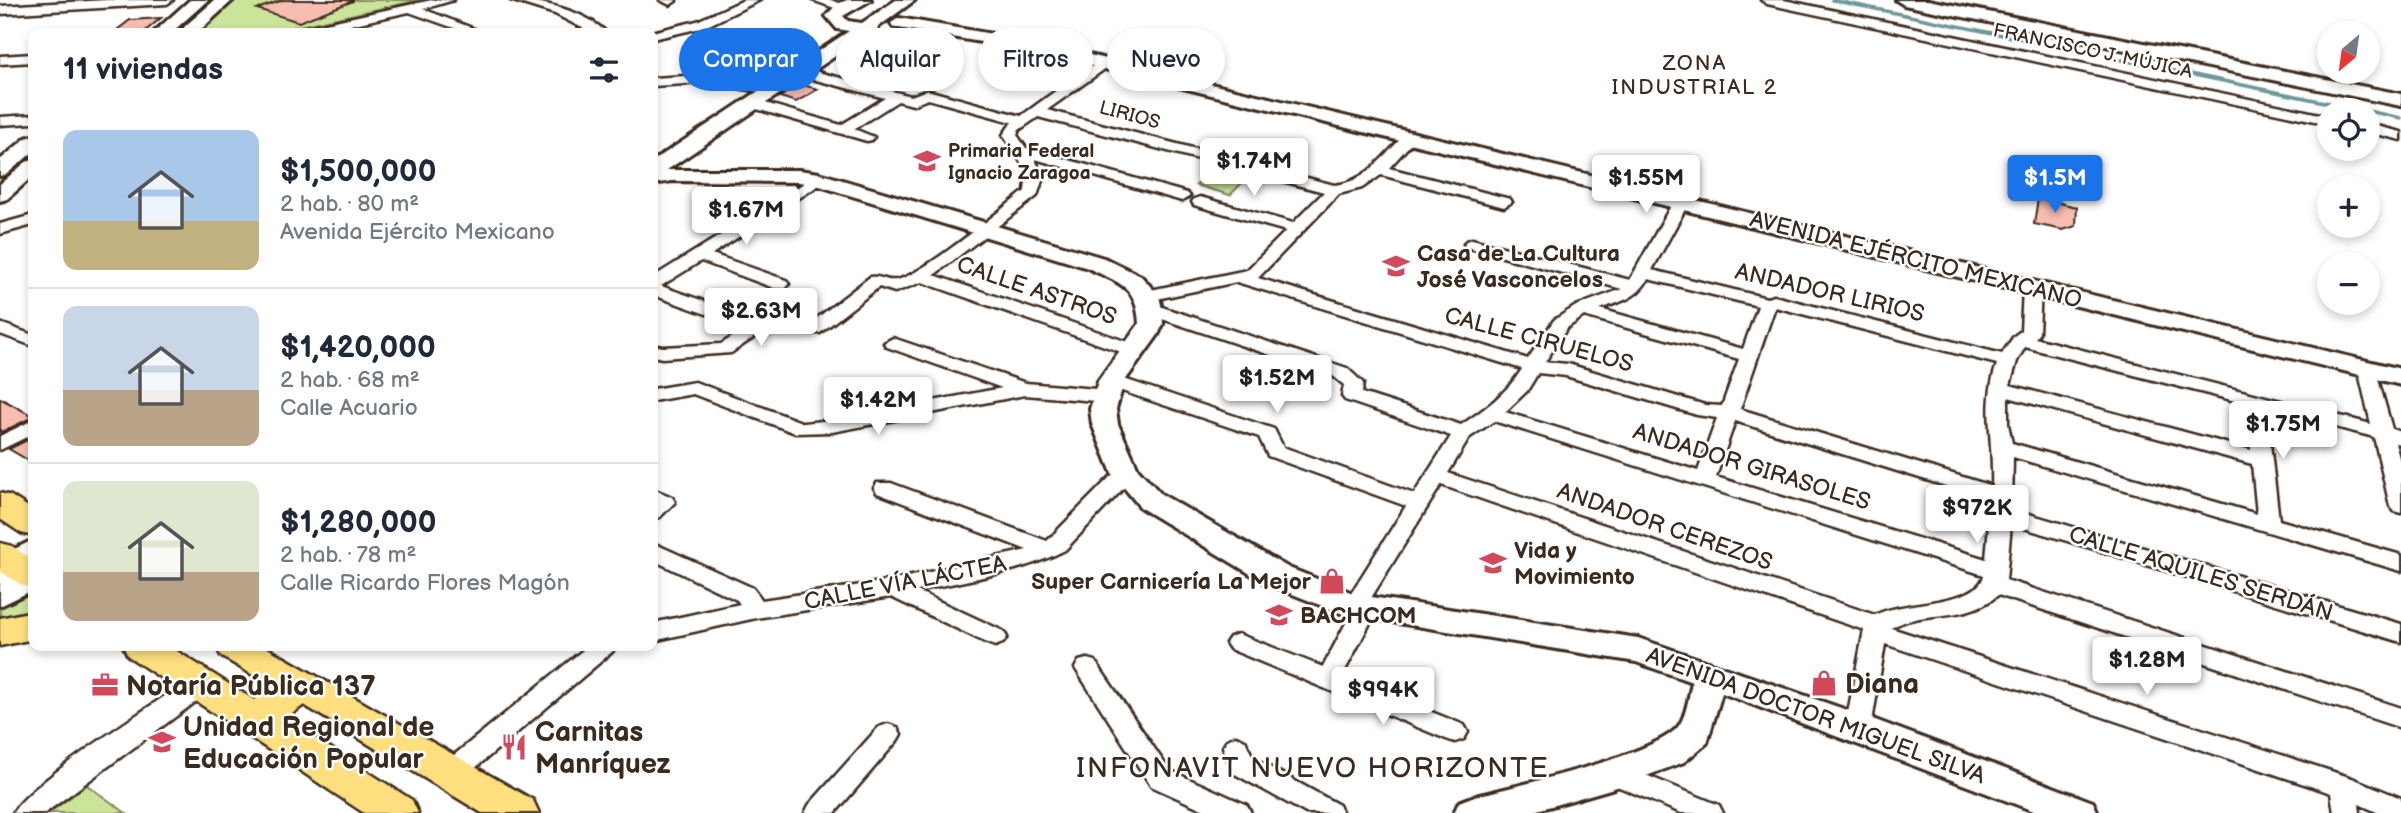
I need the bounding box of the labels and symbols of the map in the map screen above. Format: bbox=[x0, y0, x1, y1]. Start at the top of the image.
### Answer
street label: FRANCISCO J. MÚJICA bbox=[1991, 18, 2195, 84]
north arrow bbox=[2317, 21, 2380, 84]
district label: ZONA INDUSTRIAL 2 bbox=[1612, 51, 1778, 100]
street label: LIRIOS bbox=[1097, 96, 1163, 135]
pin: $1.74M bbox=[1197, 138, 1311, 198]
place label: Primaria Federal Ignacio Zaragoa bbox=[948, 140, 1094, 185]
school or university icon: Primaria Federal Ignacio Zaragoa bbox=[912, 146, 942, 176]
pin: $1.55M bbox=[1589, 156, 1703, 215]
pin: $1.5M bbox=[2006, 156, 2104, 215]
pin: $1.67M bbox=[689, 188, 803, 247]
street label: AVENIDA EJÉRCITO MEXICANO bbox=[1747, 205, 2084, 315]
place label: Casa de La Cultura José Vasconcelos bbox=[1417, 240, 1620, 294]
street label: CALLE ASTROS bbox=[953, 250, 1120, 331]
school or university icon: Casa de La Cultura José Vasconcelos bbox=[1381, 251, 1411, 281]
street label: ANDADOR LIRIOS bbox=[1732, 258, 1927, 328]
pin: $2.63M bbox=[704, 288, 818, 348]
street label: CALLE CIRUELOS bbox=[1441, 301, 1636, 379]
pin: $1.52M bbox=[1220, 356, 1334, 415]
pin: $1.42M bbox=[821, 378, 935, 437]
pin: $1.75M bbox=[2226, 402, 2340, 461]
street label: ANDADOR GIRASOLES bbox=[1630, 418, 1874, 516]
street label: ANDADOR CEREZOS bbox=[1553, 477, 1776, 577]
pin: $972K bbox=[1928, 486, 2026, 545]
street label: CALLE AQUILES SERDÁN bbox=[2065, 520, 2336, 627]
place label: Vida y Movimiento bbox=[1514, 537, 1635, 591]
school or university icon: Vida y Movimiento bbox=[1478, 548, 1508, 578]
street label: CALLE VÍA LÁCTEA bbox=[802, 549, 1010, 616]
shop icon: Super Carnicería La Mejor bbox=[1317, 566, 1347, 596]
place label: Super Carnicería La Mejor bbox=[1031, 568, 1312, 596]
school or university icon: BACHCOM bbox=[1264, 600, 1294, 630]
place label: BACHCOM bbox=[1300, 602, 1416, 630]
pin: $1.28M bbox=[2090, 638, 2204, 697]
street label: AVENIDA DOCTOR MIGUEL SILVA bbox=[1642, 641, 1990, 791]
pin: $994K bbox=[1334, 668, 1432, 727]
shop icon: Diana bbox=[1809, 668, 1839, 698]
place label: Diana bbox=[1845, 668, 1919, 701]
office icon: Notaría Pública 137 bbox=[90, 670, 120, 700]
place label: Notaría Pública 137 bbox=[126, 670, 376, 703]
place label: Unidad Regional de Educación Popular bbox=[183, 711, 434, 776]
place label: Carnitas Manríquez bbox=[535, 716, 671, 781]
school or university icon: Unidad Regional de Educación Popular bbox=[147, 727, 177, 757]
restaurant icon: Carnitas Manríquez bbox=[499, 732, 529, 762]
district label: INFONAVIT NUEVO HORIZONTE bbox=[1076, 752, 1550, 785]

